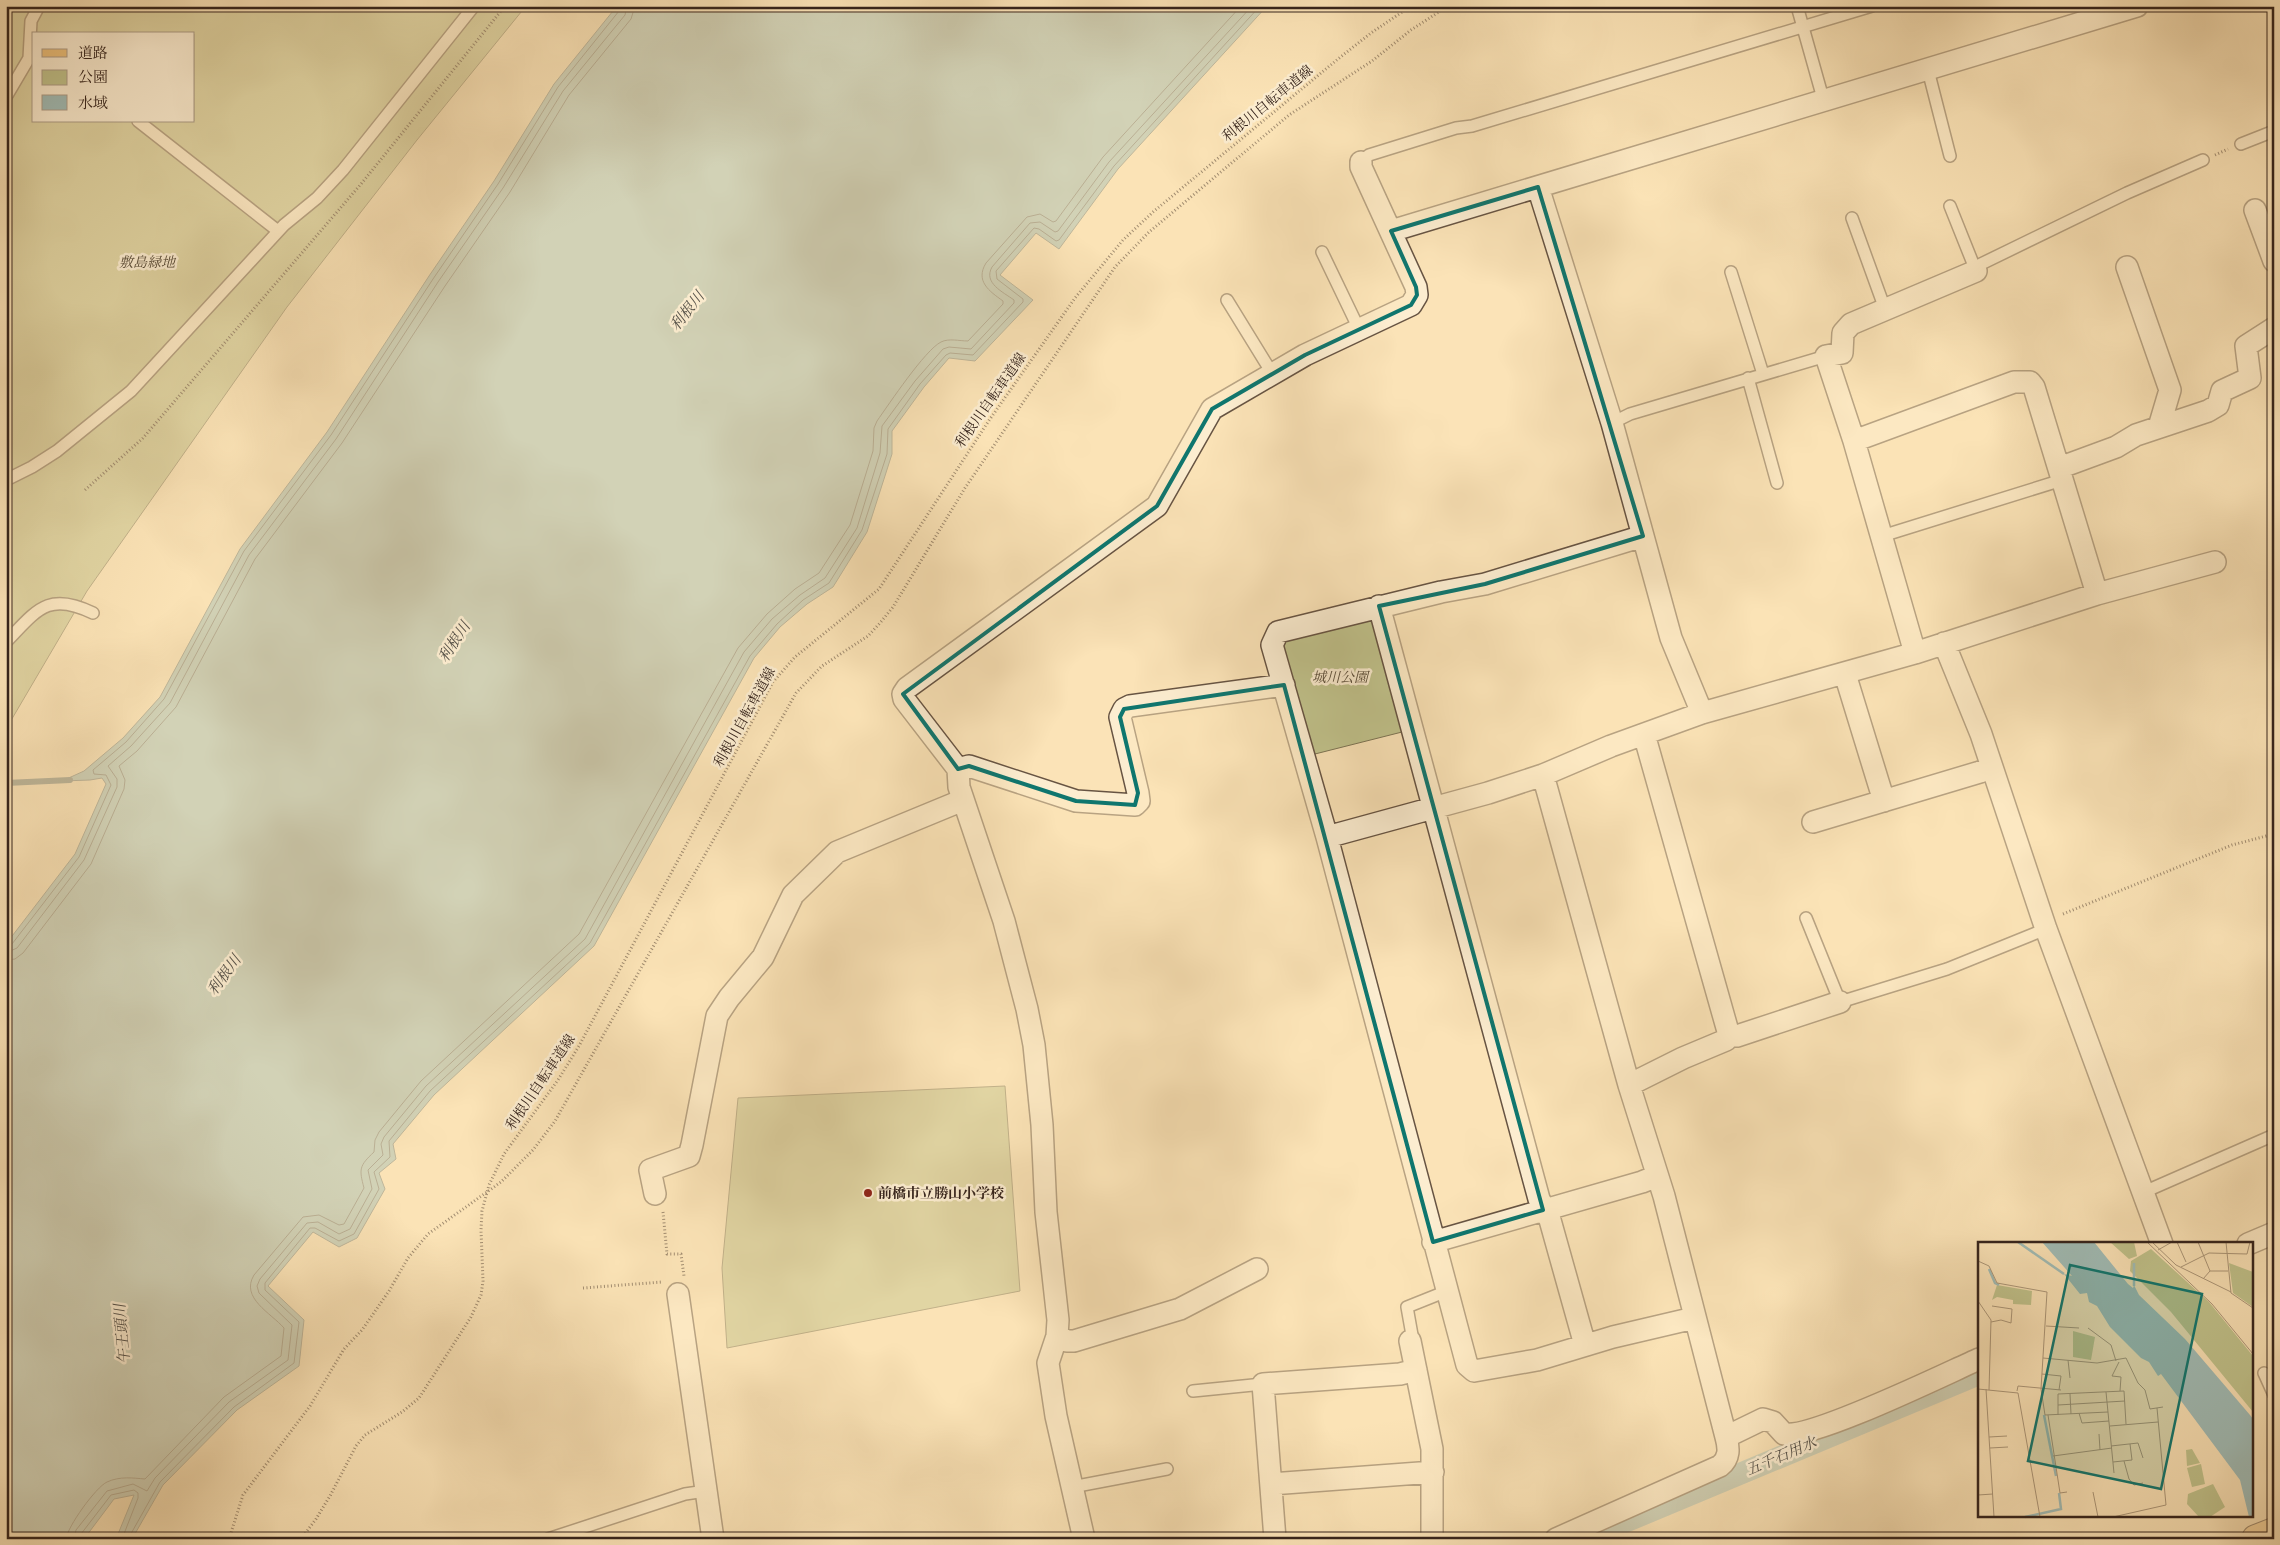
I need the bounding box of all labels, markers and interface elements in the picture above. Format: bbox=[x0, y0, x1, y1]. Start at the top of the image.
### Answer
legend bbox=[32, 32, 195, 122]
text: 道路 bbox=[78, 44, 108, 62]
street label: 利根川自転車道線 bbox=[1218, 62, 1316, 145]
text: 公園 bbox=[78, 68, 108, 86]
text: 水域 bbox=[78, 94, 108, 112]
park label: 敷島緑地 bbox=[119, 254, 177, 271]
water label: 利根川 bbox=[666, 286, 709, 334]
street label: 利根川自転車道線 bbox=[951, 350, 1029, 451]
water label: 利根川 bbox=[434, 617, 475, 666]
street label: 利根川自転車道線 bbox=[710, 664, 779, 770]
park label: 城川公園 bbox=[1312, 669, 1370, 686]
water label: 利根川 bbox=[203, 950, 246, 998]
street label: 利根川自転車道線 bbox=[502, 1031, 579, 1133]
place label: 前橋市立勝山小学校 bbox=[878, 1185, 1004, 1202]
marker: 前橋市立勝山小学校 bbox=[862, 1187, 874, 1199]
inset map bbox=[1978, 1242, 2252, 1518]
water label: 午王頭川 bbox=[110, 1301, 134, 1365]
water label: 五千石用水 bbox=[1743, 1432, 1821, 1479]

